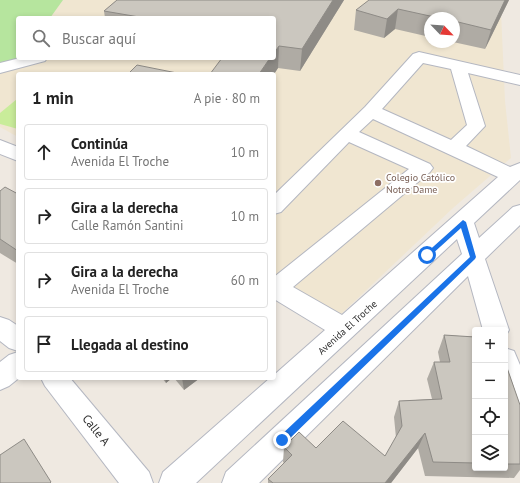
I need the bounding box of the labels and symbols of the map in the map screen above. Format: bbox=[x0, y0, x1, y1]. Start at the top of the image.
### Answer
north arrow bbox=[424, 12, 460, 48]
place label: Colegio Católico Notre Dame bbox=[386, 171, 455, 196]
marker: Colegio Católico Notre Dame bbox=[373, 178, 383, 188]
route start bbox=[418, 246, 436, 264]
street label: Avenida El Troche bbox=[315, 297, 380, 357]
street label: Calle A bbox=[79, 411, 113, 448]
route end bbox=[273, 431, 291, 449]

